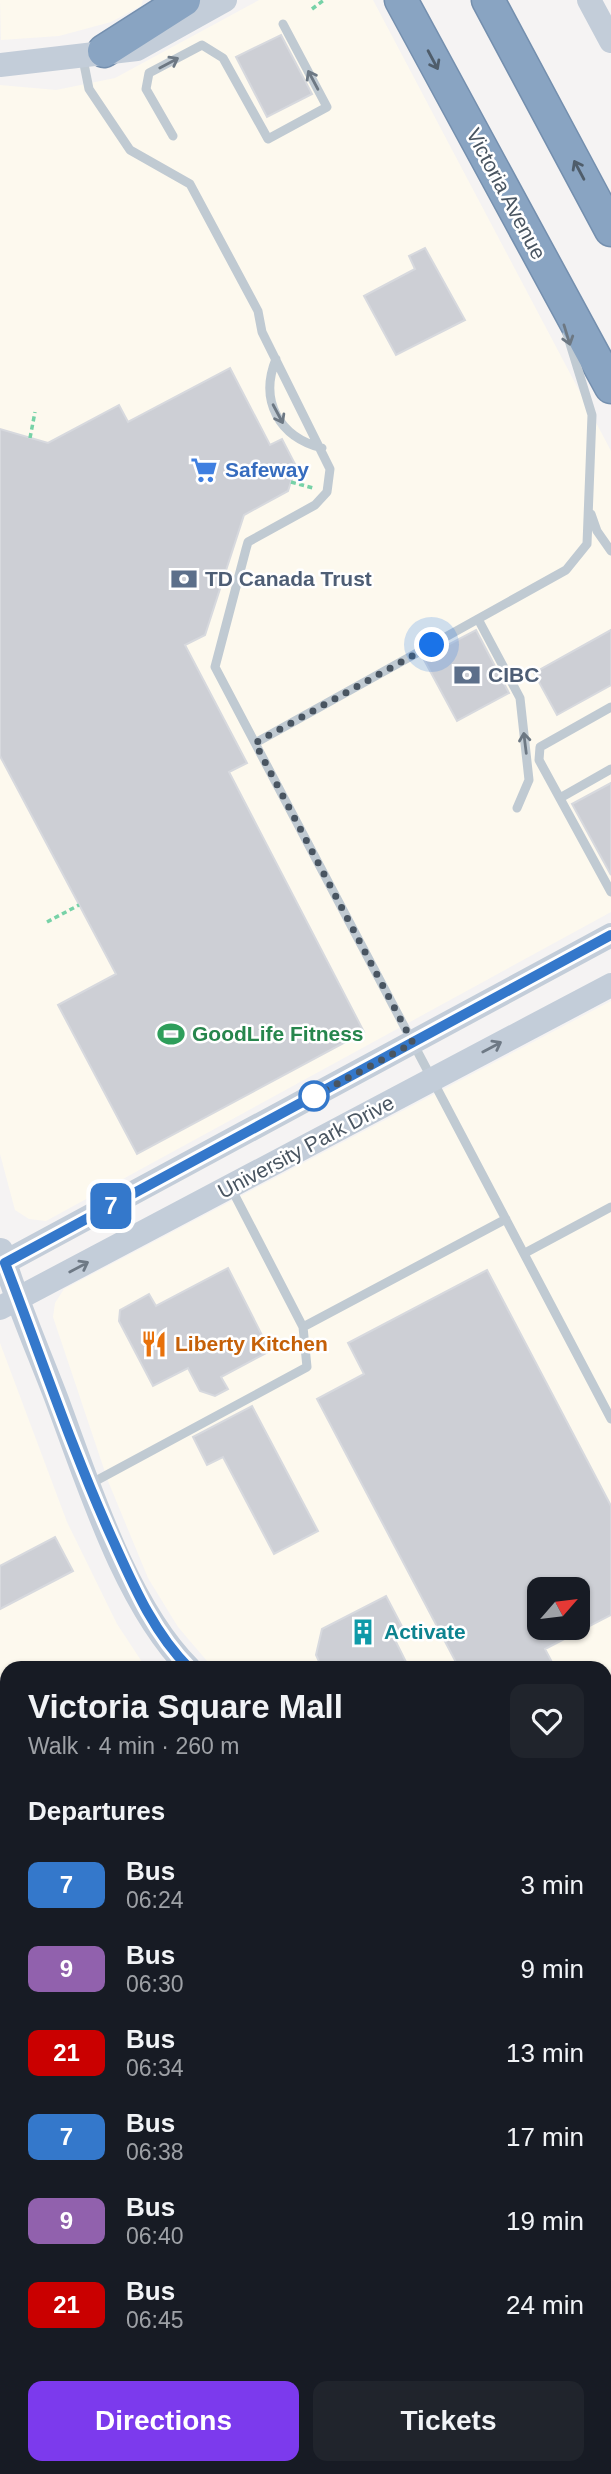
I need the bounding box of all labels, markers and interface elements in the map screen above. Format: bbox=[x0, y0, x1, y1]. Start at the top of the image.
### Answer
one-way arrow bbox=[427, 49, 440, 70]
one-way arrow bbox=[158, 55, 179, 69]
one-way arrow bbox=[306, 71, 320, 91]
street label: Victoria Avenue bbox=[462, 124, 551, 263]
one-way arrow bbox=[572, 160, 585, 181]
one-way arrow bbox=[561, 324, 574, 346]
one-way arrow bbox=[272, 403, 286, 424]
supermarket icon: Safeway bbox=[189, 455, 219, 485]
place label: Safeway bbox=[225, 458, 309, 481]
bank icon: TD Canada Trust bbox=[169, 564, 199, 594]
place label: TD Canada Trust bbox=[205, 567, 372, 590]
your location bbox=[414, 627, 449, 662]
bank icon: CIBC bbox=[452, 660, 482, 690]
place label: CIBC bbox=[488, 663, 539, 686]
one-way arrow bbox=[519, 732, 532, 754]
sports icon: GoodLife Fitness bbox=[156, 1019, 186, 1049]
place label: GoodLife Fitness bbox=[192, 1022, 364, 1045]
one-way arrow bbox=[481, 1040, 502, 1054]
unlabelled marker bbox=[299, 1081, 329, 1111]
street label: University Park Drive bbox=[214, 1090, 398, 1203]
line badge: 7 bbox=[88, 1183, 134, 1229]
text: 7 bbox=[104, 1192, 118, 1219]
one-way arrow bbox=[68, 1260, 89, 1273]
restaurant icon: Liberty Kitchen bbox=[139, 1329, 169, 1359]
place label: Liberty Kitchen bbox=[175, 1332, 328, 1355]
north arrow bbox=[527, 1577, 590, 1640]
map controls bbox=[527, 1577, 590, 1640]
building icon: Activate bbox=[348, 1617, 378, 1647]
place label: Activate bbox=[384, 1620, 466, 1643]
button: heart bbox=[510, 1684, 584, 1758]
text: Victoria Square Mall bbox=[28, 1688, 343, 1725]
text: Walk · 4 min · 260 m bbox=[28, 1733, 239, 1759]
text: Departures bbox=[28, 1796, 165, 1826]
text: Bus bbox=[126, 1856, 175, 1886]
text: 3 min bbox=[520, 1870, 584, 1900]
text: 7 bbox=[60, 1871, 73, 1898]
text: 06:24 bbox=[126, 1887, 184, 1913]
text: Bus bbox=[126, 1940, 175, 1970]
text: 9 min bbox=[520, 1954, 584, 1984]
text: 9 bbox=[60, 1955, 73, 1982]
text: 06:30 bbox=[126, 1971, 184, 1997]
text: Bus bbox=[126, 2024, 175, 2054]
text: 13 min bbox=[506, 2038, 584, 2068]
text: 21 bbox=[53, 2039, 80, 2066]
text: 06:34 bbox=[126, 2055, 184, 2081]
text: Bus bbox=[126, 2108, 175, 2138]
text: 17 min bbox=[506, 2122, 584, 2152]
text: 7 bbox=[60, 2123, 73, 2150]
text: 06:38 bbox=[126, 2139, 184, 2165]
text: Bus bbox=[126, 2192, 175, 2222]
text: 19 min bbox=[506, 2206, 584, 2236]
text: 9 bbox=[60, 2207, 73, 2234]
text: 06:40 bbox=[126, 2223, 184, 2249]
text: Bus bbox=[126, 2276, 175, 2306]
text: 24 min bbox=[506, 2290, 584, 2320]
text: 21 bbox=[53, 2291, 80, 2318]
text: 06:45 bbox=[126, 2307, 184, 2333]
button: Directions bbox=[28, 2381, 299, 2461]
button: Tickets bbox=[313, 2381, 584, 2461]

